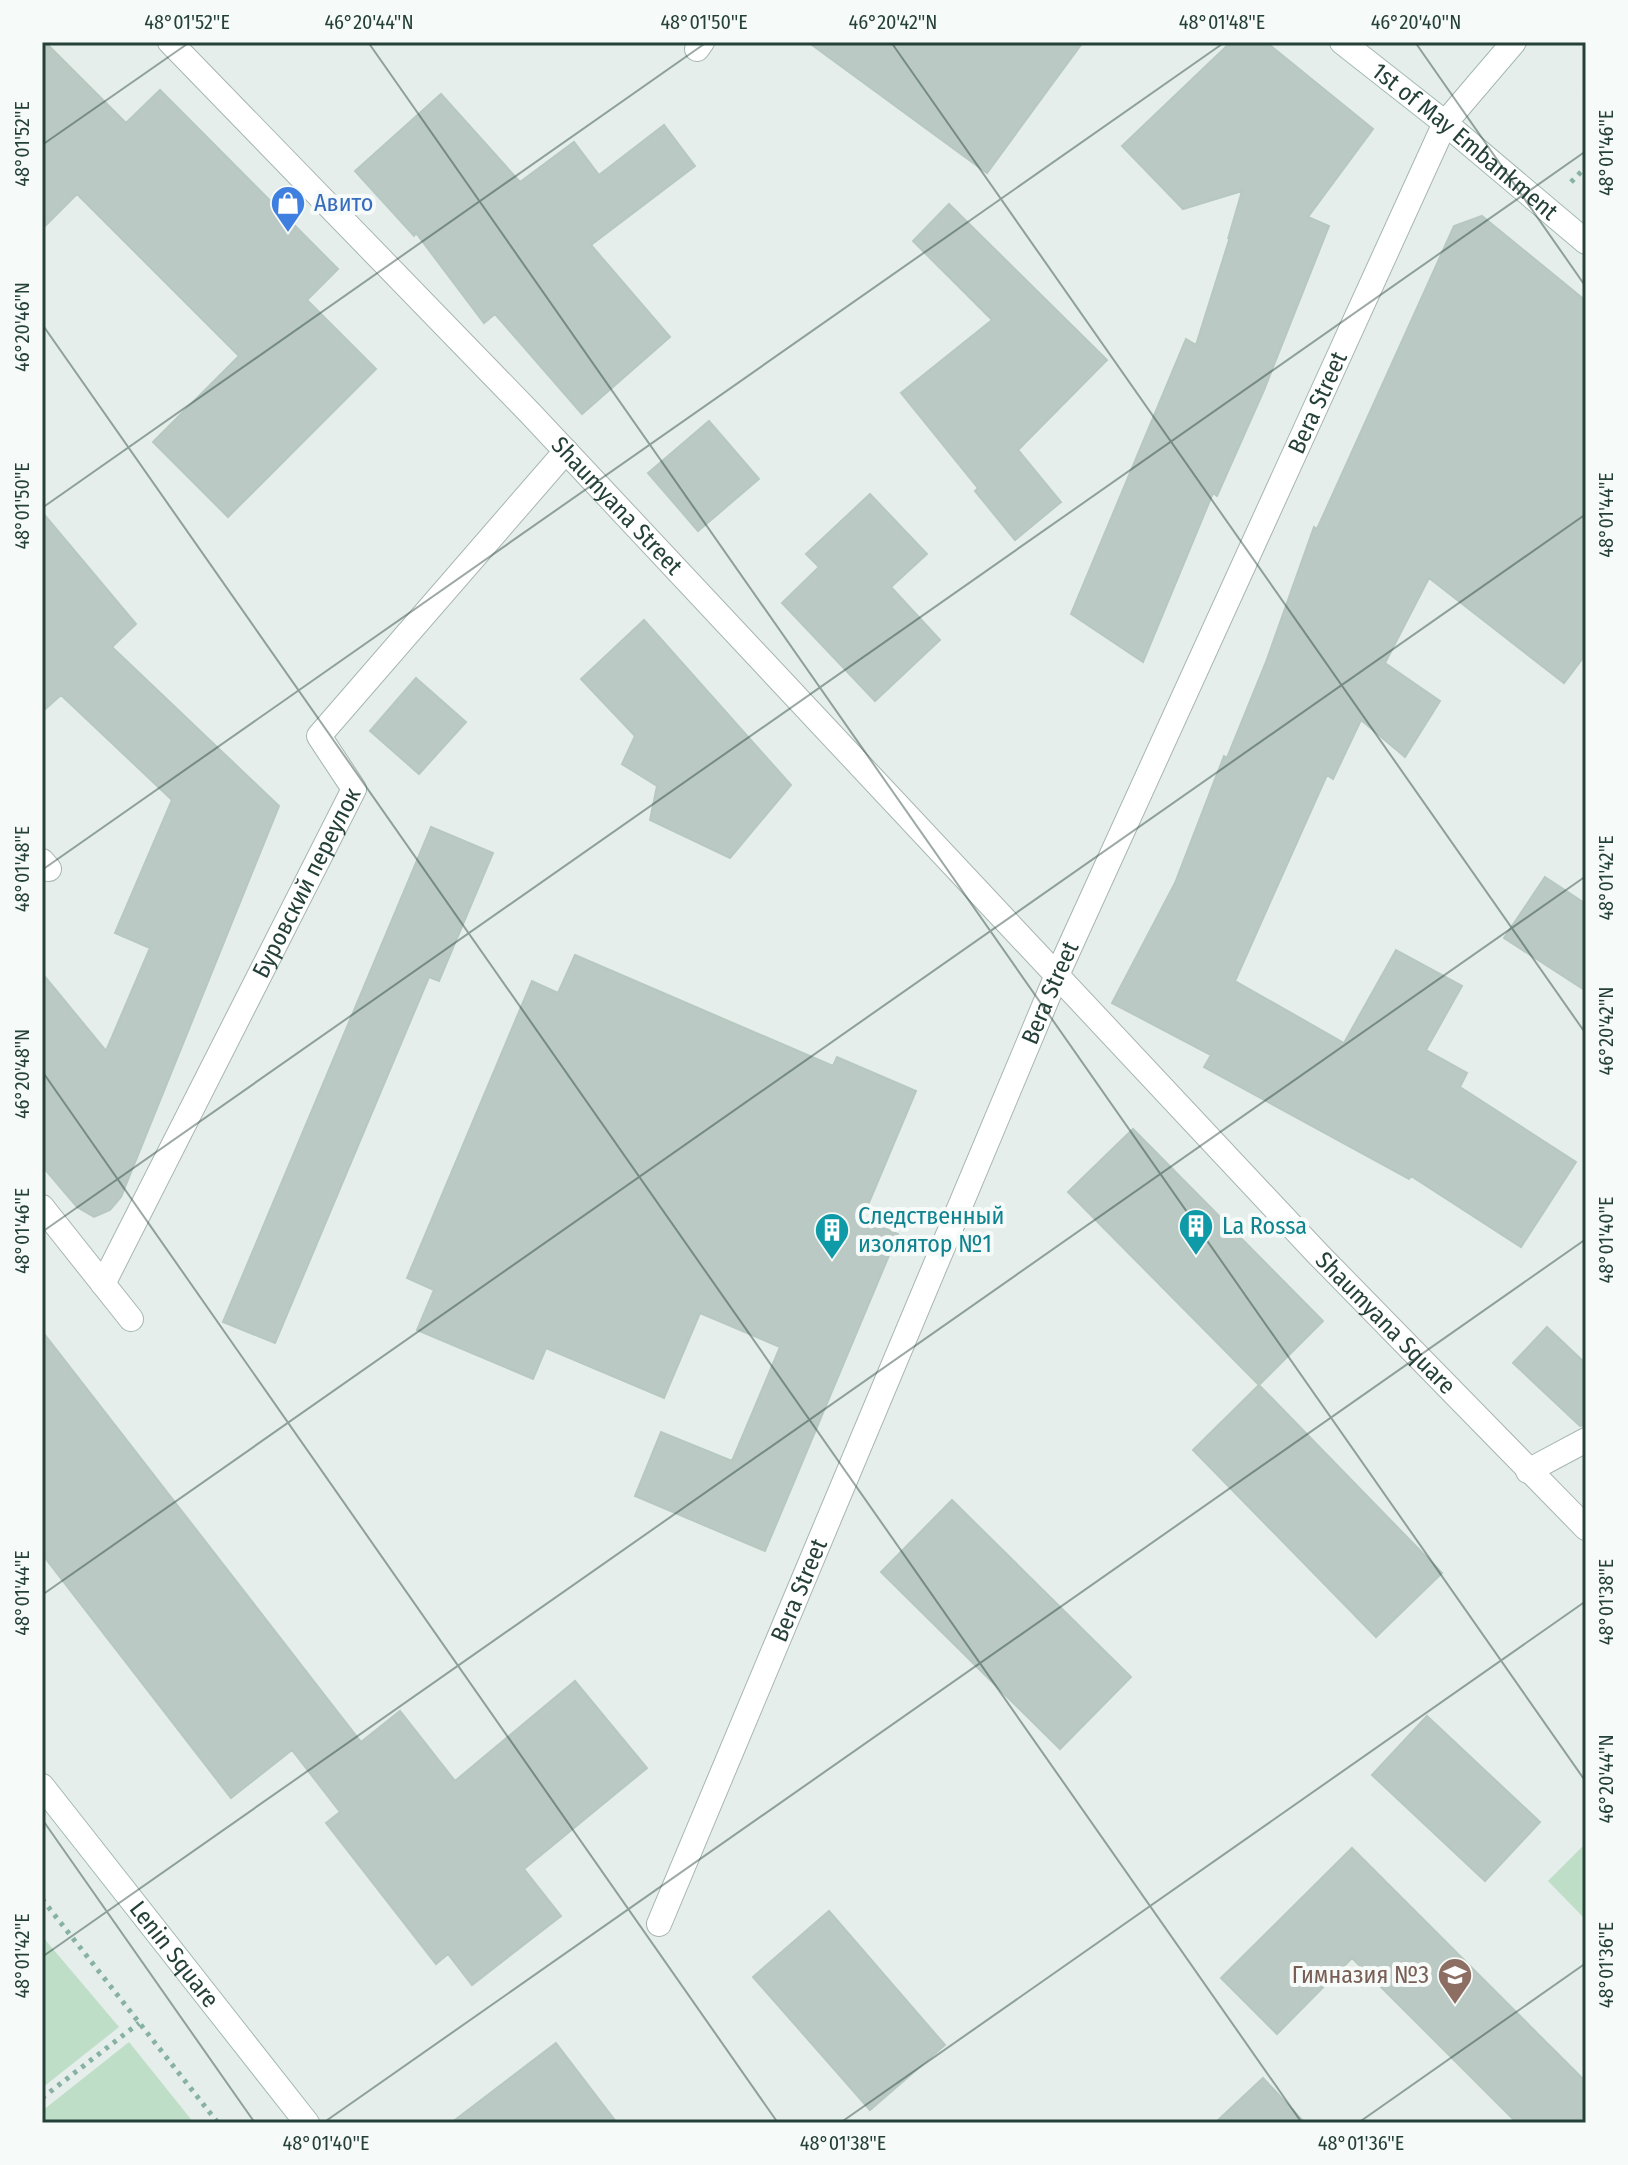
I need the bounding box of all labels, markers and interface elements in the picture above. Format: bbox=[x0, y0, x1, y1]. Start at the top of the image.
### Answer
text: 48°01'52"E bbox=[144, 10, 230, 34]
text: 46°20'44"N bbox=[324, 10, 414, 34]
text: 48°01'50"E bbox=[660, 10, 748, 34]
text: 46°20'42"N bbox=[849, 10, 938, 34]
text: 48°01'48"E bbox=[1179, 10, 1265, 34]
text: 46°20'40"N bbox=[1371, 10, 1461, 34]
street label: 1st of May Embankment bbox=[1366, 57, 1563, 226]
text: 48°01'52"E bbox=[10, 101, 34, 187]
text: 48°01'46"E bbox=[1594, 110, 1618, 196]
shop icon: Авито bbox=[269, 184, 307, 234]
place label: Авито bbox=[314, 189, 373, 217]
text: 46°20'46"N bbox=[10, 282, 34, 372]
street label: Bera Street bbox=[1282, 347, 1353, 458]
street label: Shaumyana Street bbox=[546, 431, 688, 581]
text: 48°01'50"E bbox=[10, 462, 34, 550]
text: 48°01'44"E bbox=[1594, 472, 1618, 558]
street label: Буровский переулок bbox=[247, 782, 367, 982]
text: 48°01'48"E bbox=[10, 826, 34, 912]
text: 48°01'42"E bbox=[1594, 835, 1618, 921]
street label: Bera Street bbox=[1016, 937, 1085, 1048]
text: 46°20'42"N bbox=[1594, 987, 1618, 1076]
text: 46°20'48"N bbox=[10, 1029, 34, 1119]
text: 48°01'46"E bbox=[10, 1188, 34, 1274]
text: 48°01'40"E bbox=[1594, 1197, 1618, 1283]
place label: Следственный изолятор №1 bbox=[858, 1202, 1004, 1258]
building icon: La Rossa bbox=[1177, 1207, 1215, 1257]
building icon: Следственный изолятор №1 bbox=[813, 1211, 851, 1261]
place label: La Rossa bbox=[1222, 1212, 1307, 1240]
street label: Shaumyana Square bbox=[1310, 1246, 1461, 1400]
street label: Bera Street bbox=[765, 1534, 833, 1646]
text: 48°01'44"E bbox=[10, 1550, 34, 1636]
text: 48°01'38"E bbox=[1594, 1559, 1618, 1645]
text: 46°20'44"N bbox=[1594, 1734, 1618, 1824]
street label: Lenin Square bbox=[124, 1895, 225, 2013]
text: 48°01'42"E bbox=[10, 1913, 34, 1999]
text: 48°01'36"E bbox=[1594, 1922, 1618, 2008]
school or university icon: Гимназия №3 bbox=[1436, 1956, 1474, 2006]
place label: Гимназия №3 bbox=[1292, 1961, 1429, 1989]
text: 48°01'40"E bbox=[283, 2131, 369, 2155]
text: 48°01'38"E bbox=[800, 2131, 886, 2155]
text: 48°01'36"E bbox=[1318, 2131, 1404, 2155]

